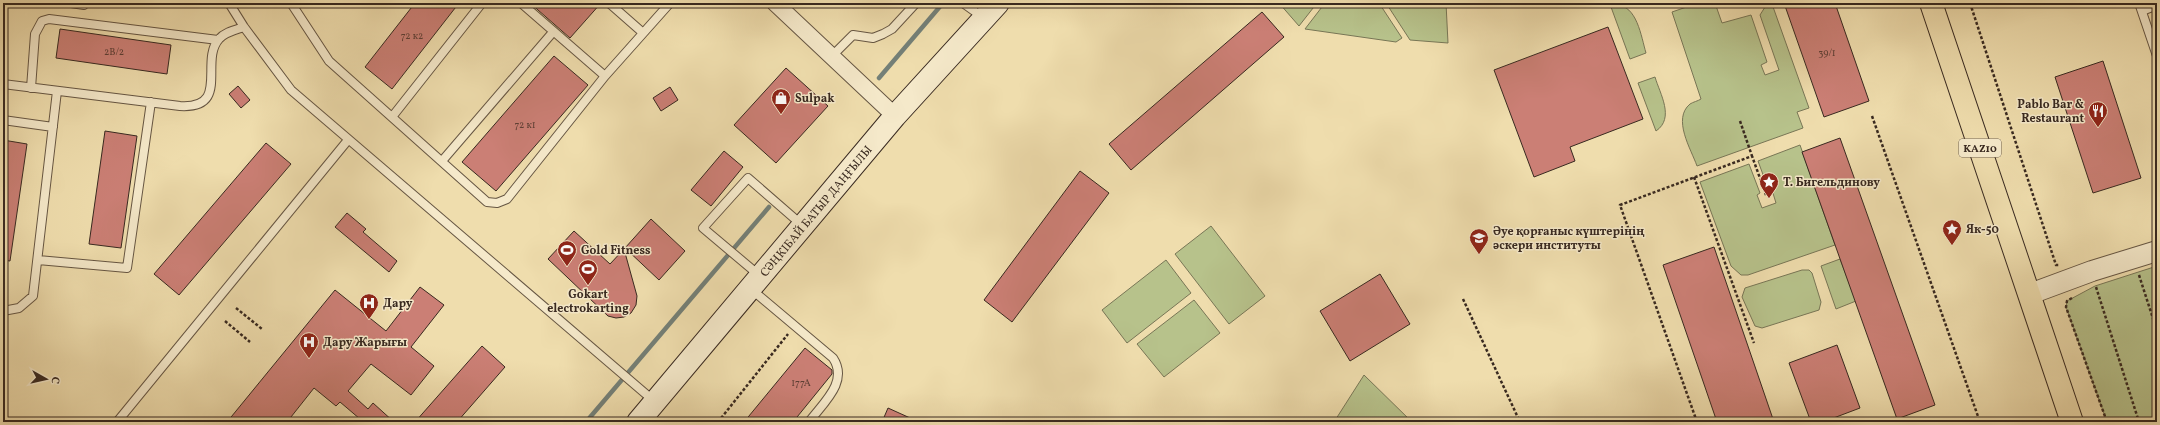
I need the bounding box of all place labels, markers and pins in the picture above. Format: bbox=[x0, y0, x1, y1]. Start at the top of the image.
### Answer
shop icon: Sulpak bbox=[770, 87, 792, 115]
place label: Sulpak bbox=[795, 91, 835, 107]
place label: Pablo Bar & Restaurant bbox=[2017, 97, 2084, 127]
restaurant icon: Pablo Bar & Restaurant bbox=[2087, 100, 2109, 128]
place icon: Т. Бигельдинову bbox=[1758, 171, 1780, 199]
place label: Т. Бигельдинову bbox=[1783, 175, 1880, 191]
place icon: Як-50 bbox=[1941, 218, 1963, 246]
place label: Як-50 bbox=[1966, 222, 1999, 238]
place label: Әуе қорғаныс күштерінің әскери институты bbox=[1493, 224, 1645, 254]
school or university icon: Әуе қорғаныс күштерінің әскери институты bbox=[1468, 227, 1490, 255]
sports icon: Gold Fitness bbox=[556, 239, 578, 267]
place label: Gold Fitness bbox=[581, 243, 651, 259]
sports icon: Gokart electrokarting bbox=[577, 258, 599, 286]
place label: Gokart electrokarting bbox=[547, 287, 629, 317]
hospital icon: Дару bbox=[358, 292, 380, 320]
place label: Дару bbox=[383, 296, 413, 312]
hospital icon: Дару Жарығы bbox=[298, 331, 320, 359]
place label: Дару Жарығы bbox=[323, 335, 407, 351]

